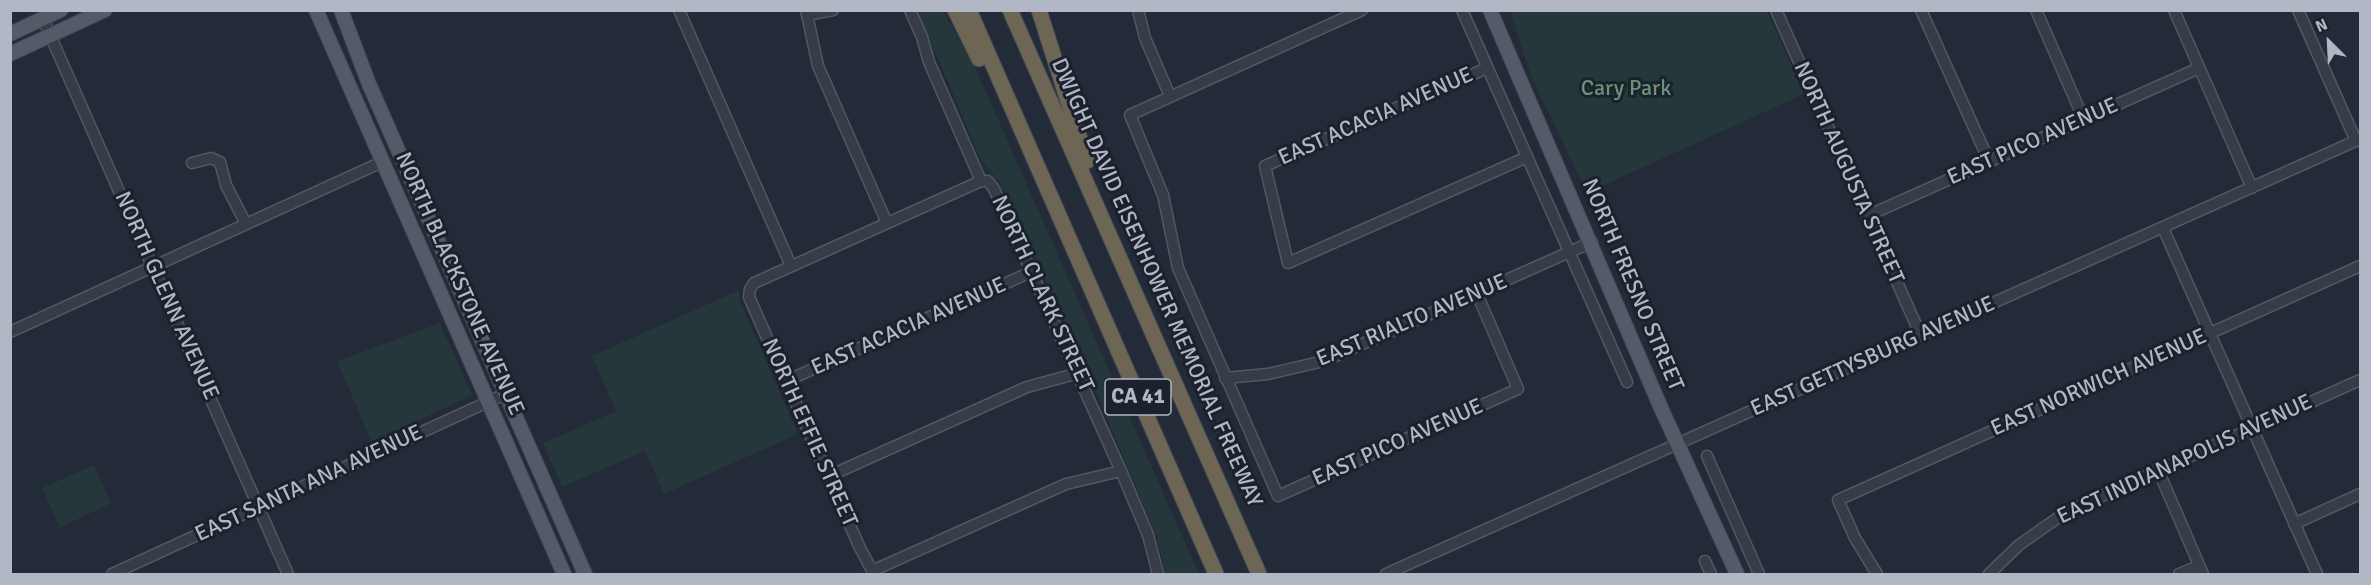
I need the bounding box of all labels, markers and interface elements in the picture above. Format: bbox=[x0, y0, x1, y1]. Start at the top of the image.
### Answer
north arrow bbox=[2299, 12, 2359, 72]
text: N bbox=[2313, 14, 2331, 37]
street label: DWIGHT DAVID EISENHOWER MEMORIAL FREEWAY bbox=[1045, 55, 1267, 511]
street label: NORTH AUGUSTA STREET bbox=[1787, 58, 1909, 288]
street label: EAST ACACIA AVENUE bbox=[1275, 62, 1477, 172]
park label: Cary Park bbox=[1581, 76, 1671, 102]
street label: EAST PICO AVENUE bbox=[1944, 92, 2122, 192]
street label: NORTH BLACKSTONE AVENUE bbox=[389, 148, 529, 420]
street label: NORTH FRESNO STREET bbox=[1575, 175, 1689, 395]
street label: NORTH GLENN AVENUE bbox=[108, 188, 224, 404]
street label: NORTH CLARK STREET bbox=[985, 192, 1099, 396]
street label: EAST RIALTO AVENUE bbox=[1313, 269, 1511, 373]
street label: EAST ACACIA AVENUE bbox=[808, 272, 1010, 382]
street label: EAST GETTYSBURG AVENUE bbox=[1747, 291, 1999, 423]
street label: EAST NORWICH AVENUE bbox=[1987, 323, 2211, 443]
street label: NORTH EFFIE STREET bbox=[756, 335, 862, 531]
road number: CA 41 bbox=[1105, 379, 1171, 415]
street label: EAST INDIANAPOLIS AVENUE bbox=[2053, 389, 2317, 531]
street label: EAST PICO AVENUE bbox=[1309, 393, 1487, 493]
street label: EAST SANTA ANA AVENUE bbox=[191, 420, 427, 548]

